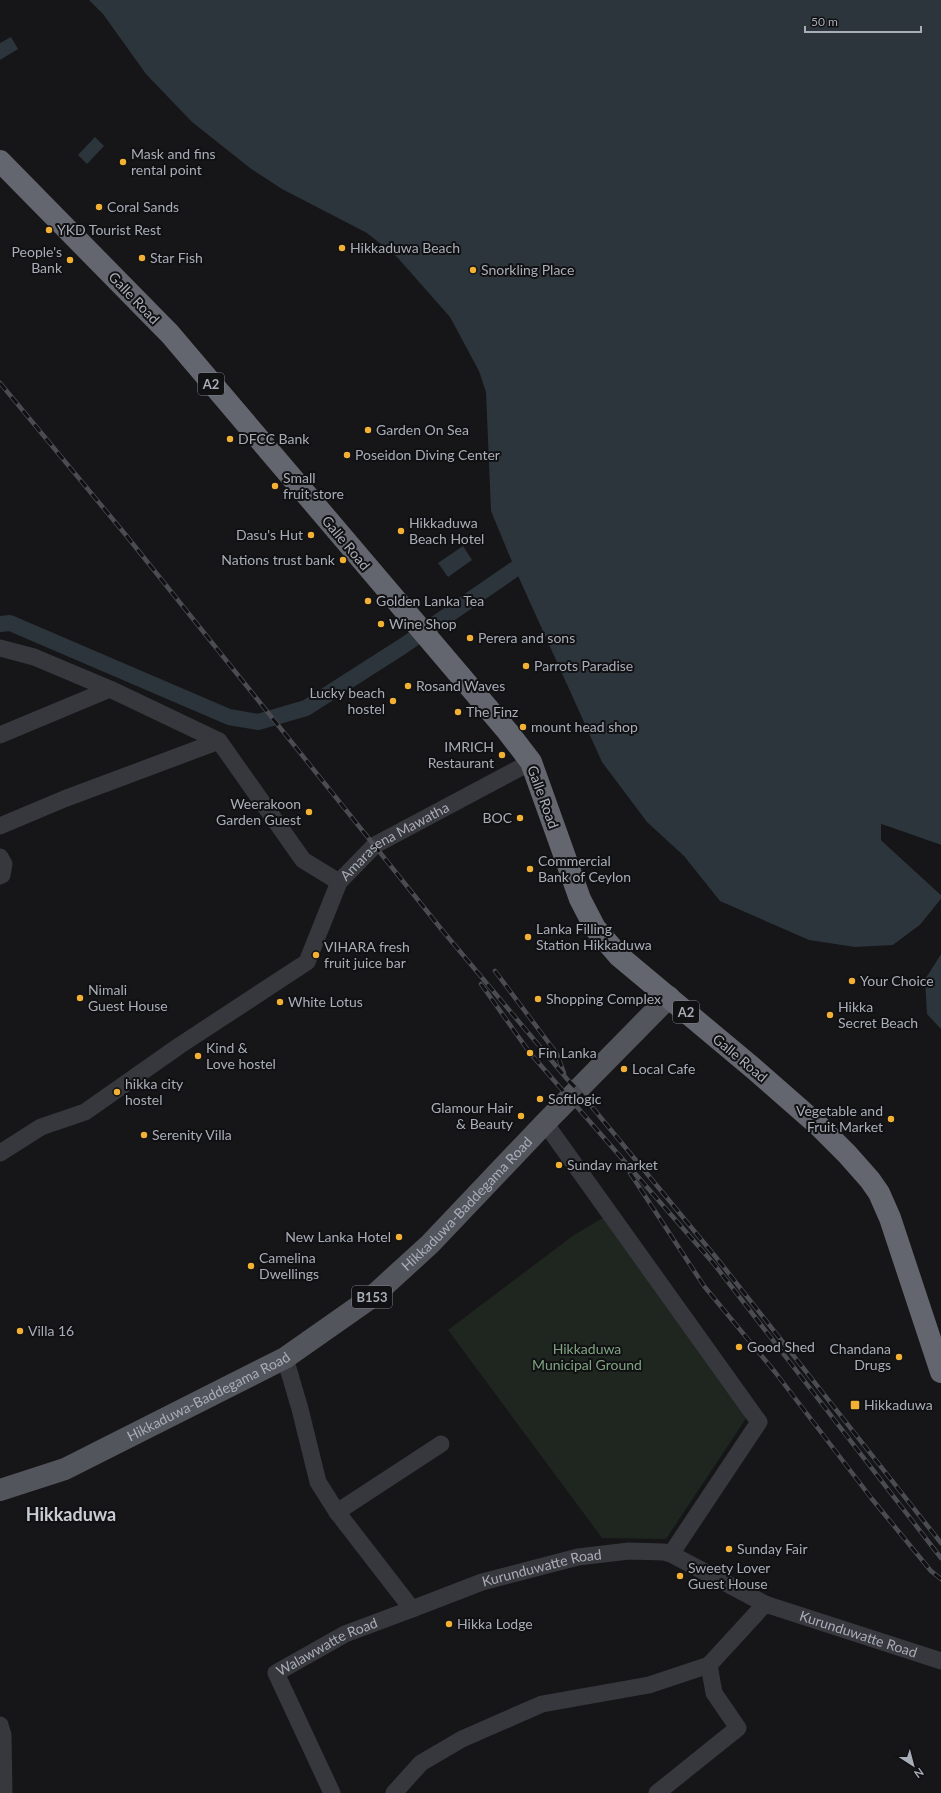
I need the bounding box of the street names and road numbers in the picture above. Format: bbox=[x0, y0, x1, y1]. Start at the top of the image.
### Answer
street label: Galle Road bbox=[105, 268, 163, 327]
road number: A2 bbox=[198, 373, 224, 395]
street label: Galle Road bbox=[319, 512, 374, 573]
street label: Galle Road bbox=[524, 763, 563, 831]
street label: Amarasena Mawatha bbox=[336, 798, 452, 884]
road number: A2 bbox=[673, 1001, 699, 1023]
street label: Galle Road bbox=[710, 1030, 771, 1085]
street label: Hikkaduwa-Baddegama Road bbox=[398, 1133, 535, 1274]
road number: B153 bbox=[352, 1286, 392, 1308]
street label: Hikkaduwa-Baddegama Road bbox=[124, 1348, 293, 1444]
street label: Kurunduwatte Road bbox=[480, 1545, 602, 1590]
street label: Kurunduwatte Road bbox=[798, 1607, 919, 1661]
street label: Walawwatte Road bbox=[273, 1614, 380, 1679]

